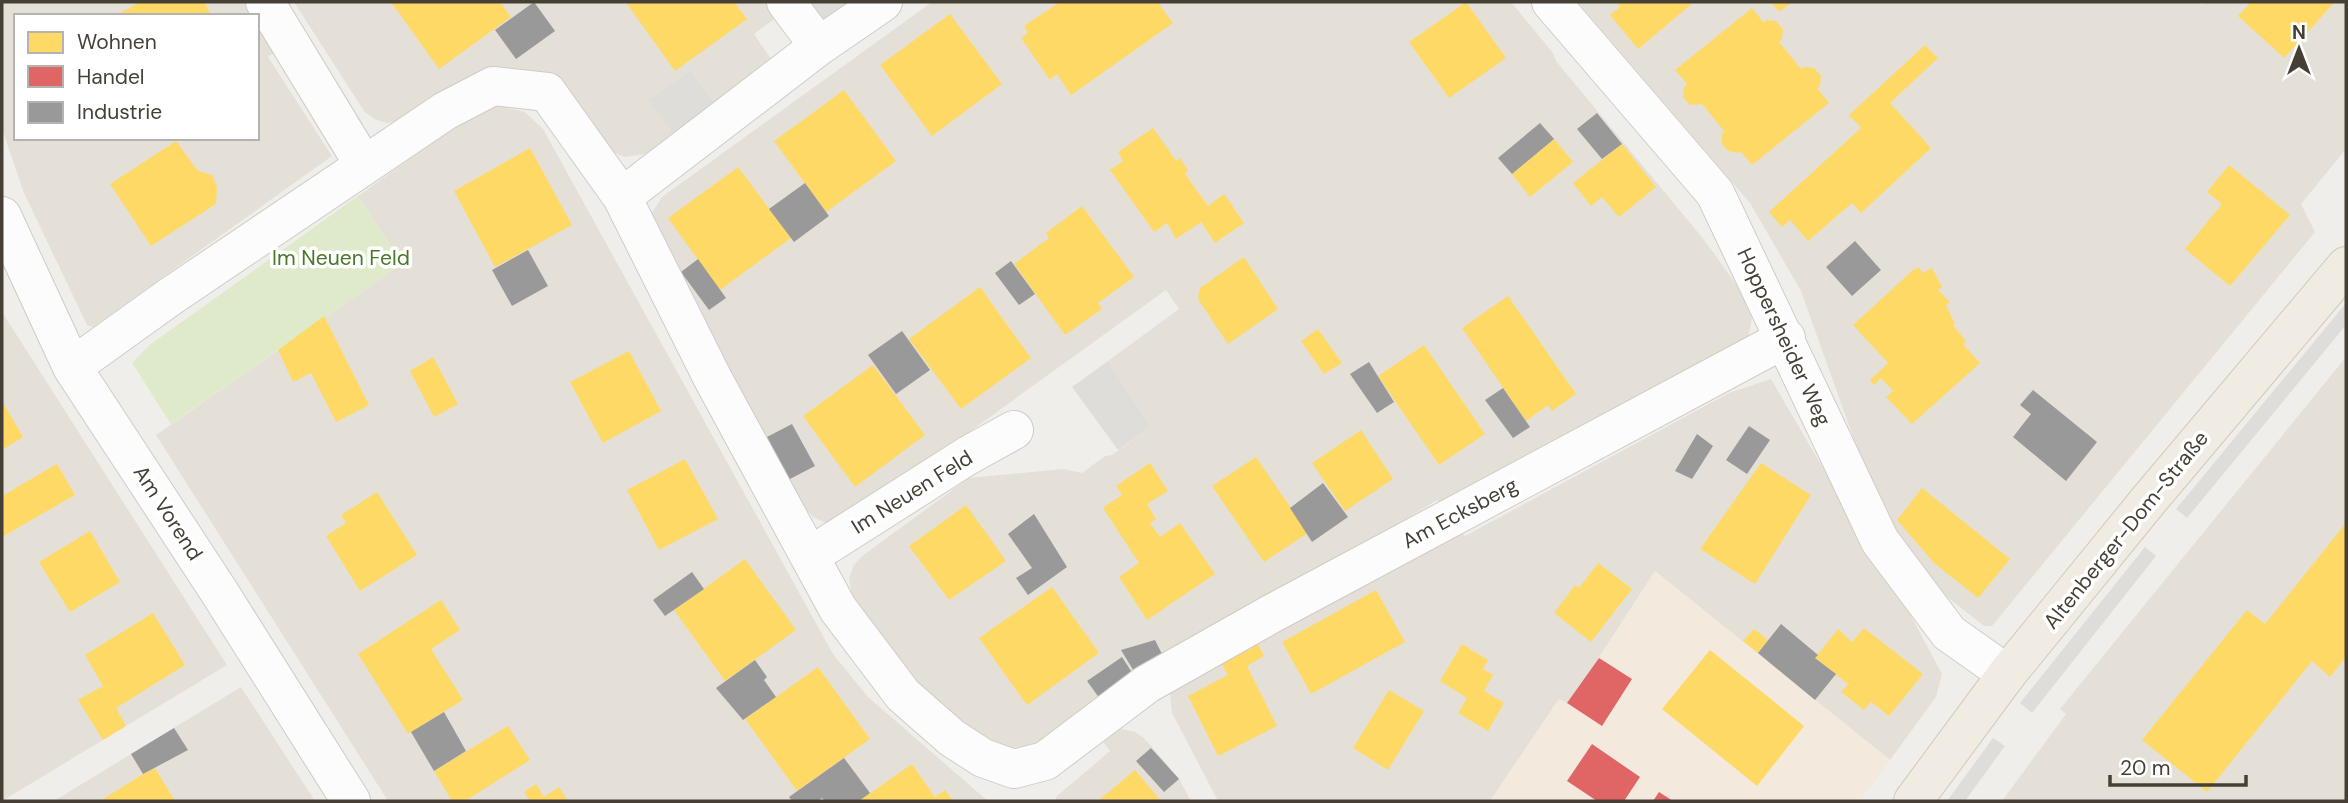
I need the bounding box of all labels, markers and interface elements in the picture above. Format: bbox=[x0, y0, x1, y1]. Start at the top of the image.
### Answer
legend bbox=[14, 14, 259, 140]
north arrow bbox=[2264, 14, 2334, 84]
text: N bbox=[2292, 20, 2306, 45]
text: Wohnen bbox=[77, 28, 157, 56]
text: Handel bbox=[77, 63, 145, 91]
text: Industrie bbox=[77, 98, 162, 126]
street label: Hoppersheider Weg bbox=[1730, 243, 1838, 431]
park label: Im Neuen Feld bbox=[272, 244, 410, 272]
street label: Altenberger-Dom-Straße bbox=[2037, 425, 2215, 635]
street label: Im Neuen Feld bbox=[846, 444, 978, 540]
street label: Am Vorend bbox=[127, 460, 209, 566]
street label: Am Ecksberg bbox=[1397, 471, 1523, 555]
scale bar bbox=[2110, 744, 2246, 788]
text: 20 m bbox=[2120, 754, 2171, 782]

